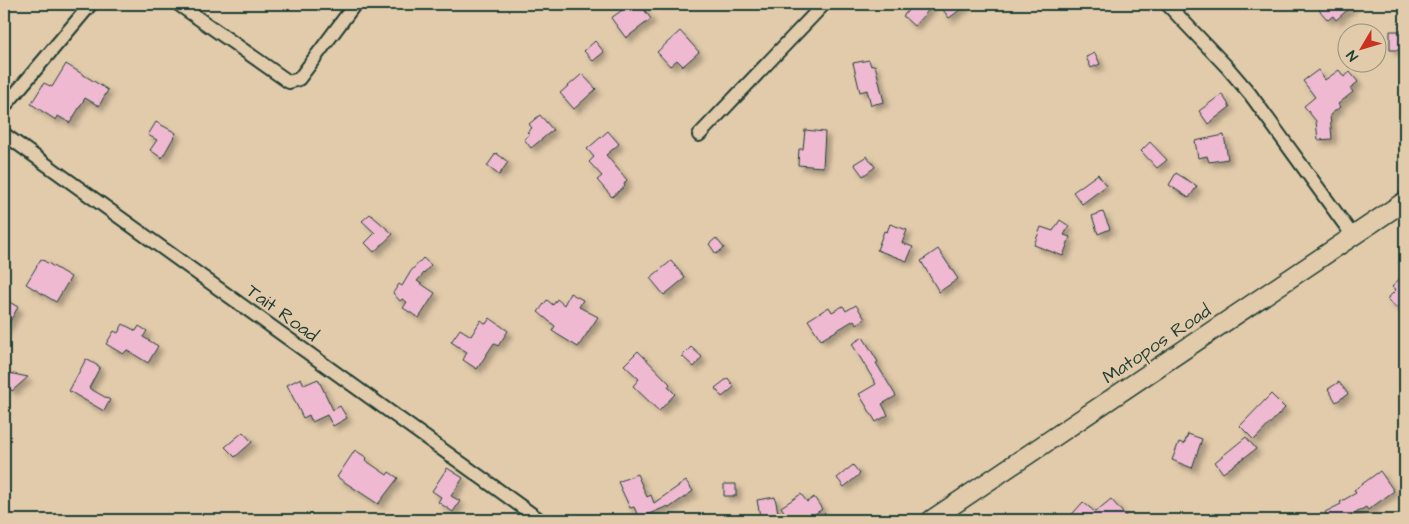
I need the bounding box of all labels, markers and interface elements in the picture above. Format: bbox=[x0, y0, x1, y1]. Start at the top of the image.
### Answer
north arrow bbox=[1336, 22, 1386, 72]
text: N bbox=[1342, 46, 1363, 65]
street label: Tait Road bbox=[240, 278, 324, 349]
street label: Matopos Road bbox=[1097, 298, 1217, 391]

